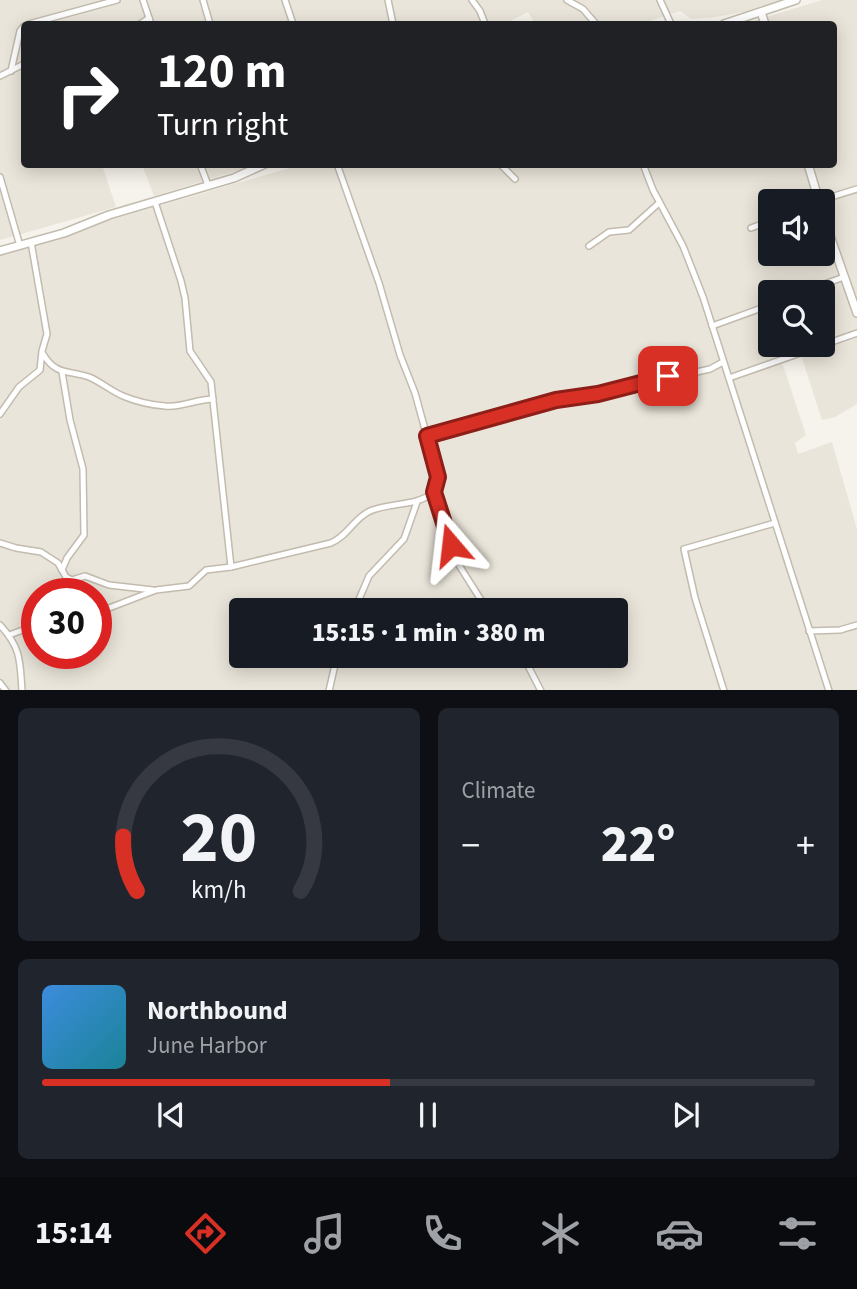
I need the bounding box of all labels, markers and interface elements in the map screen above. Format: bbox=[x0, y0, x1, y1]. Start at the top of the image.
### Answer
text: 120 m bbox=[157, 37, 286, 107]
icon: right bbox=[42, 49, 133, 140]
text: Turn right bbox=[157, 102, 288, 148]
map controls bbox=[758, 189, 835, 357]
button: sound bbox=[758, 189, 835, 266]
button: search bbox=[758, 280, 835, 357]
pin bbox=[638, 346, 698, 406]
icon: arrive bbox=[649, 357, 687, 395]
position arrow bbox=[414, 508, 488, 582]
speed limit sign: 30 bbox=[21, 578, 112, 669]
text: 15:15 · 1 min · 380 m bbox=[312, 614, 545, 651]
text: Climate bbox=[462, 774, 535, 807]
text: 20 bbox=[180, 786, 257, 890]
text: 22° bbox=[601, 808, 676, 882]
text: − bbox=[462, 819, 480, 873]
text: + bbox=[796, 819, 815, 873]
text: km/h bbox=[191, 871, 247, 907]
text: Northbound bbox=[147, 992, 288, 1029]
text: June Harbor bbox=[147, 1029, 267, 1062]
icon: previous bbox=[152, 1096, 190, 1134]
icon: pause bbox=[409, 1096, 447, 1134]
icon: next bbox=[667, 1096, 705, 1134]
icon: directions bbox=[181, 1209, 230, 1258]
icon: music bbox=[300, 1209, 349, 1258]
icon: phone bbox=[418, 1209, 467, 1258]
icon: climate bbox=[536, 1209, 585, 1258]
icon: car bbox=[655, 1209, 704, 1258]
icon: filters bbox=[773, 1209, 822, 1258]
text: 15:14 bbox=[35, 1210, 112, 1256]

